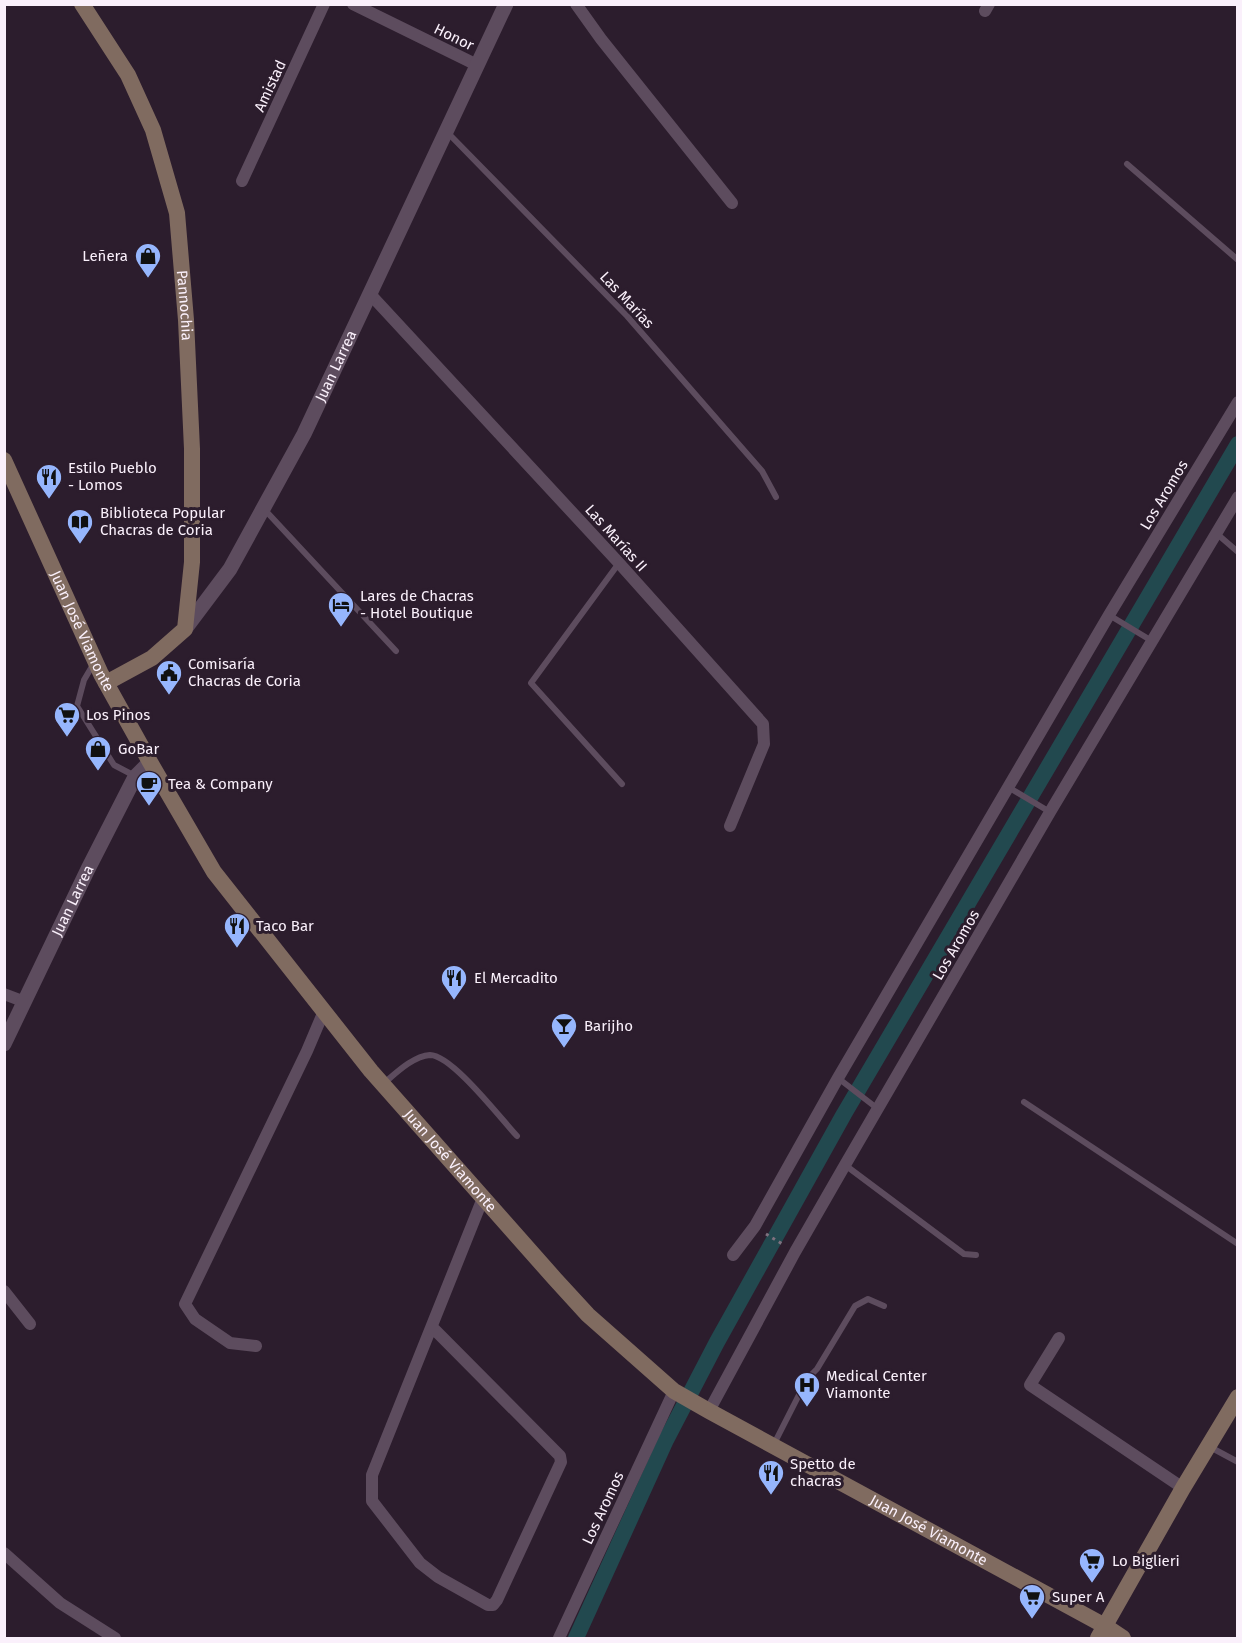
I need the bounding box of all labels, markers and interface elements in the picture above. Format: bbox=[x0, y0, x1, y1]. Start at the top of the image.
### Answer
street label: Honor bbox=[431, 20, 477, 54]
street label: Amistad bbox=[250, 57, 290, 115]
shop icon: Leñera bbox=[133, 241, 163, 279]
place label: Leñera bbox=[82, 247, 128, 265]
street label: Las Marías bbox=[596, 268, 658, 332]
street label: Pannochia bbox=[173, 269, 196, 341]
street label: Juan Larrea bbox=[311, 327, 360, 405]
street label: Los Aromos bbox=[1136, 457, 1192, 533]
place label: Estilo Pueblo - Lomos bbox=[68, 459, 157, 494]
restaurant icon: Estilo Pueblo - Lomos bbox=[34, 462, 64, 500]
street label: Las Marías II bbox=[581, 501, 651, 575]
place label: Biblioteca Popular Chacras de Coria bbox=[100, 504, 225, 539]
library icon: Biblioteca Popular Chacras de Coria bbox=[65, 507, 95, 545]
street label: Juan José Viamonte bbox=[46, 568, 118, 695]
place label: Lares de Chacras - Hotel Boutique bbox=[360, 587, 474, 622]
hotel icon: Lares de Chacras - Hotel Boutique bbox=[326, 590, 356, 628]
place label: Comisaría Chacras de Coria bbox=[188, 655, 301, 690]
public building icon: Comisaría Chacras de Coria bbox=[154, 658, 184, 696]
supermarket icon: Los Pinos bbox=[52, 700, 82, 738]
place label: Los Pinos bbox=[86, 706, 150, 724]
shop icon: GoBar bbox=[83, 734, 113, 772]
place label: GoBar bbox=[118, 740, 160, 758]
cafe icon: Tea & Company bbox=[134, 769, 164, 807]
place label: Tea & Company bbox=[168, 775, 273, 793]
street label: Juan Larrea bbox=[48, 862, 98, 939]
street label: Los Aromos bbox=[929, 907, 983, 983]
restaurant icon: Taco Bar bbox=[222, 911, 252, 949]
place label: Taco Bar bbox=[256, 917, 314, 935]
restaurant icon: El Mercadito bbox=[439, 963, 469, 1001]
place label: El Mercadito bbox=[474, 969, 558, 987]
bar icon: Barijho bbox=[549, 1011, 579, 1049]
place label: Barijho bbox=[584, 1017, 633, 1035]
street label: Juan José Viamonte bbox=[400, 1105, 500, 1216]
place label: Medical Center Viamonte bbox=[826, 1367, 927, 1402]
hospital icon: Medical Center Viamonte bbox=[792, 1370, 822, 1408]
place label: Spetto de chacras bbox=[790, 1455, 856, 1490]
restaurant icon: Spetto de chacras bbox=[756, 1458, 786, 1496]
street label: Los Aromos bbox=[578, 1469, 628, 1547]
street label: Juan José Viamonte bbox=[867, 1491, 991, 1570]
supermarket icon: Lo Biglieri bbox=[1077, 1546, 1107, 1584]
place label: Lo Biglieri bbox=[1112, 1552, 1180, 1570]
supermarket icon: Super A bbox=[1017, 1582, 1047, 1620]
place label: Super A bbox=[1052, 1588, 1105, 1606]

